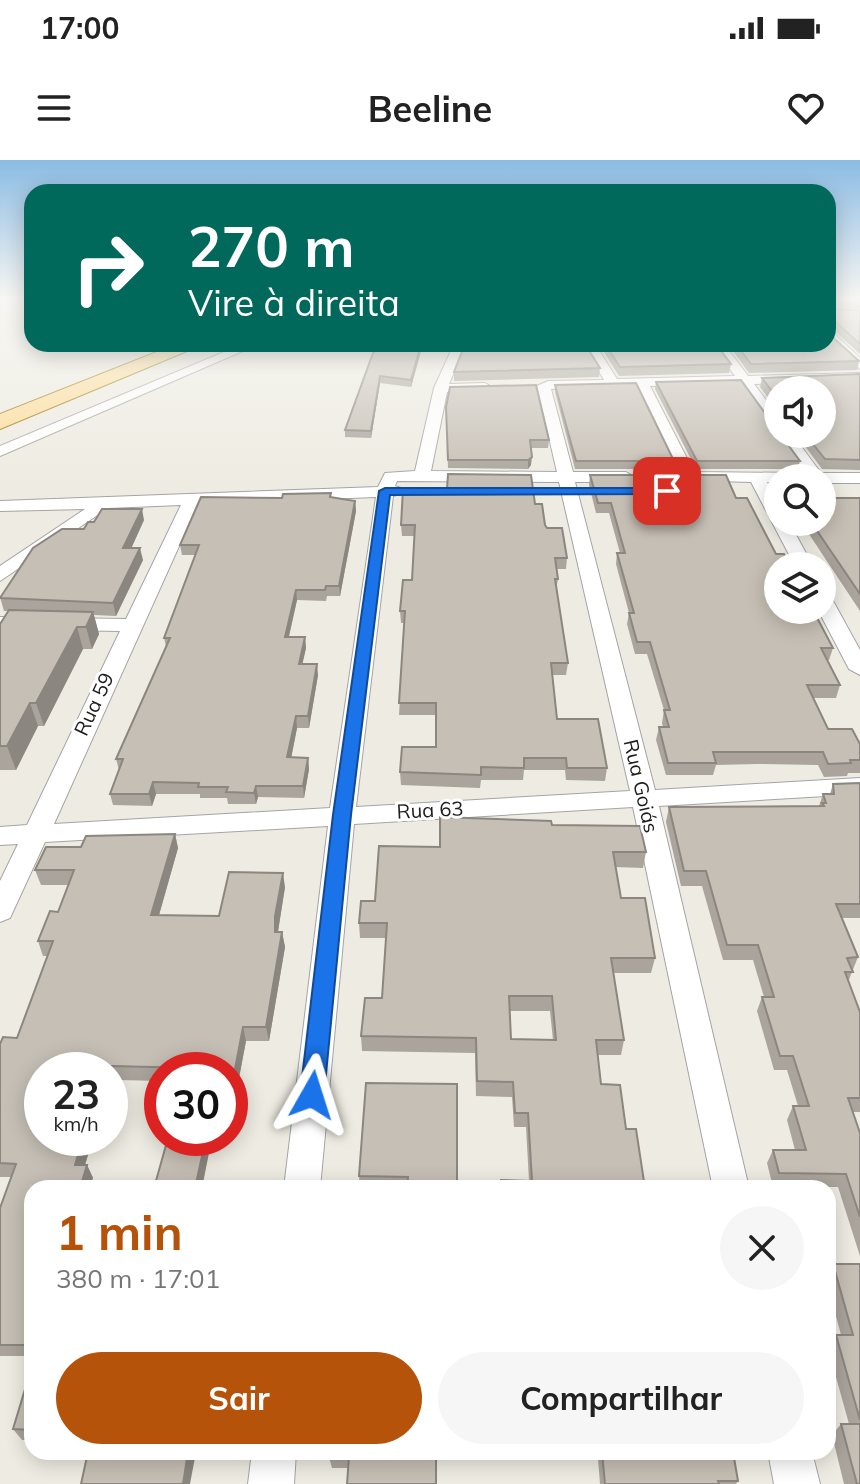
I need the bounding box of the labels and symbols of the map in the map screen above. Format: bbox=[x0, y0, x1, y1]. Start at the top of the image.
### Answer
pin bbox=[633, 457, 701, 525]
street label: Rua 59 bbox=[68, 668, 119, 739]
street label: Rua Goiás bbox=[619, 737, 664, 835]
street label: Rua 63 bbox=[396, 795, 464, 824]
speed limit sign: 30 bbox=[144, 1052, 248, 1156]
position arrow bbox=[270, 1053, 354, 1137]

